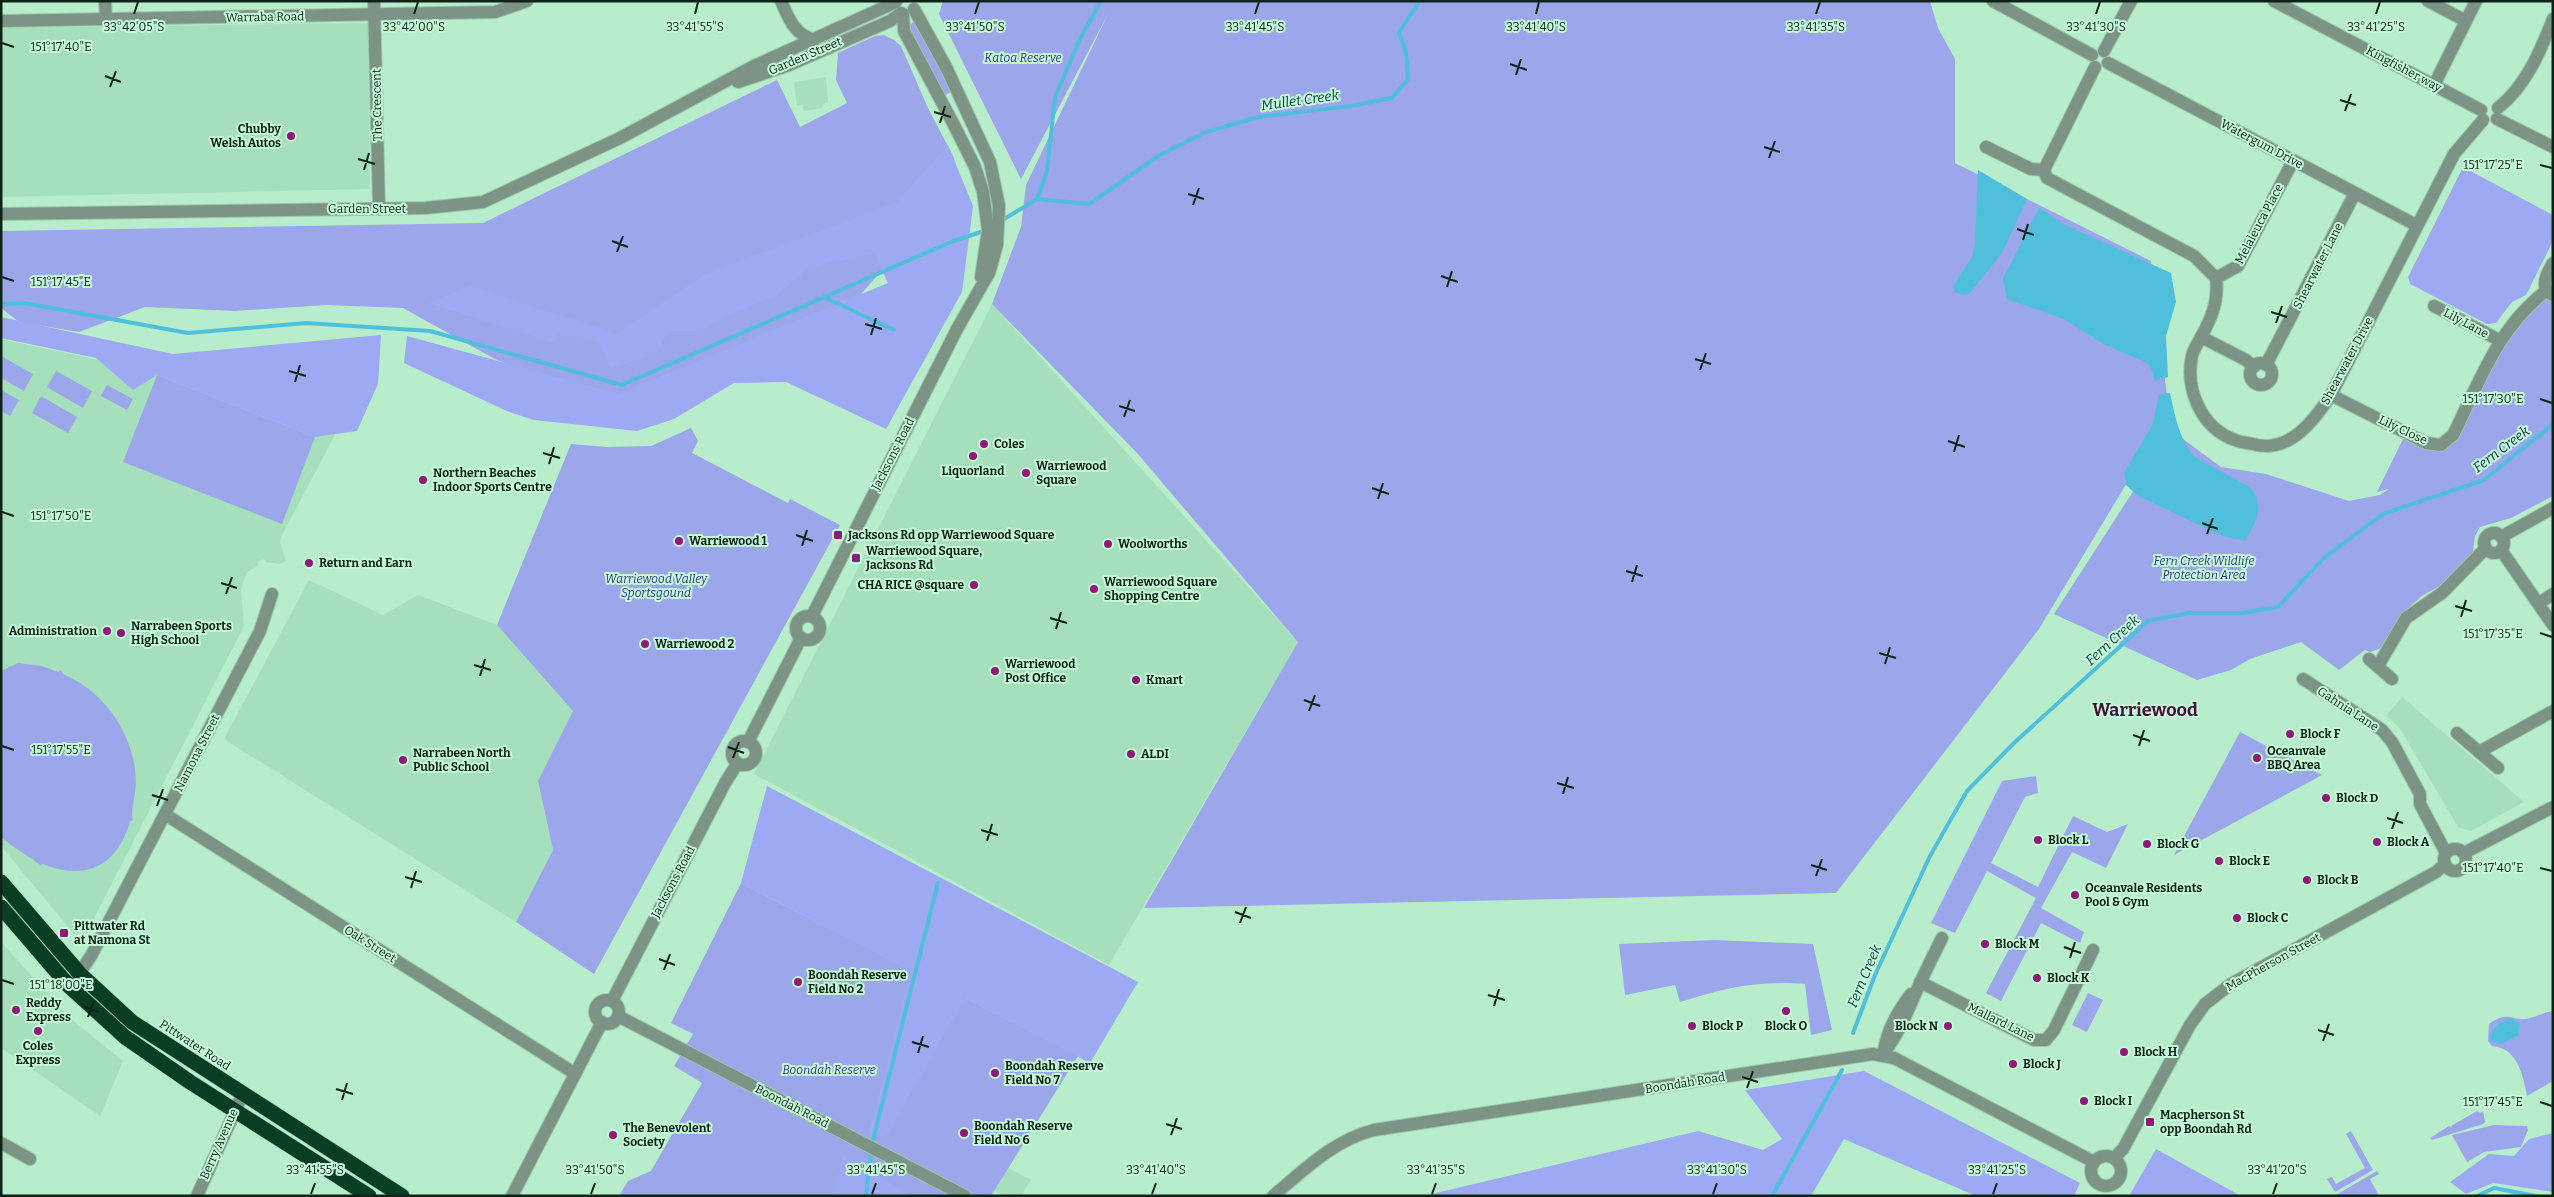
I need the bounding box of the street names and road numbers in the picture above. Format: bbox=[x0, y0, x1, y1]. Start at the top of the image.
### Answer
street label: Warraba Road bbox=[226, 9, 304, 25]
street label: Garden Street bbox=[766, 34, 844, 78]
street label: Kingfisher way bbox=[2364, 43, 2445, 95]
street label: The Crescent bbox=[369, 68, 385, 141]
street label: Watergum Drive bbox=[2218, 116, 2306, 172]
street label: Melaleuca Place bbox=[2232, 182, 2286, 266]
street label: Garden Street bbox=[328, 202, 407, 216]
street label: Shearwater Lane bbox=[2290, 221, 2346, 311]
street label: Lily Lane bbox=[2441, 305, 2491, 341]
street label: Shearwater Drive bbox=[2318, 315, 2376, 407]
street label: Lily Close bbox=[2376, 413, 2430, 447]
street label: Jacksons Road bbox=[868, 416, 917, 493]
street label: Gahnia Lane bbox=[2315, 684, 2381, 734]
street label: Namona Street bbox=[172, 712, 223, 794]
street label: Jacksons Road bbox=[648, 844, 698, 921]
street label: Oak Street bbox=[342, 923, 399, 966]
street label: MacPherson Street bbox=[2223, 930, 2323, 994]
street label: Mallard Lane bbox=[1966, 1000, 2036, 1044]
street label: Pittwater Road bbox=[157, 1017, 233, 1073]
street label: Boondah Road bbox=[1644, 1070, 1726, 1096]
street label: Boondah Road bbox=[753, 1081, 831, 1131]
street label: Berry Avenue bbox=[197, 1107, 241, 1181]

